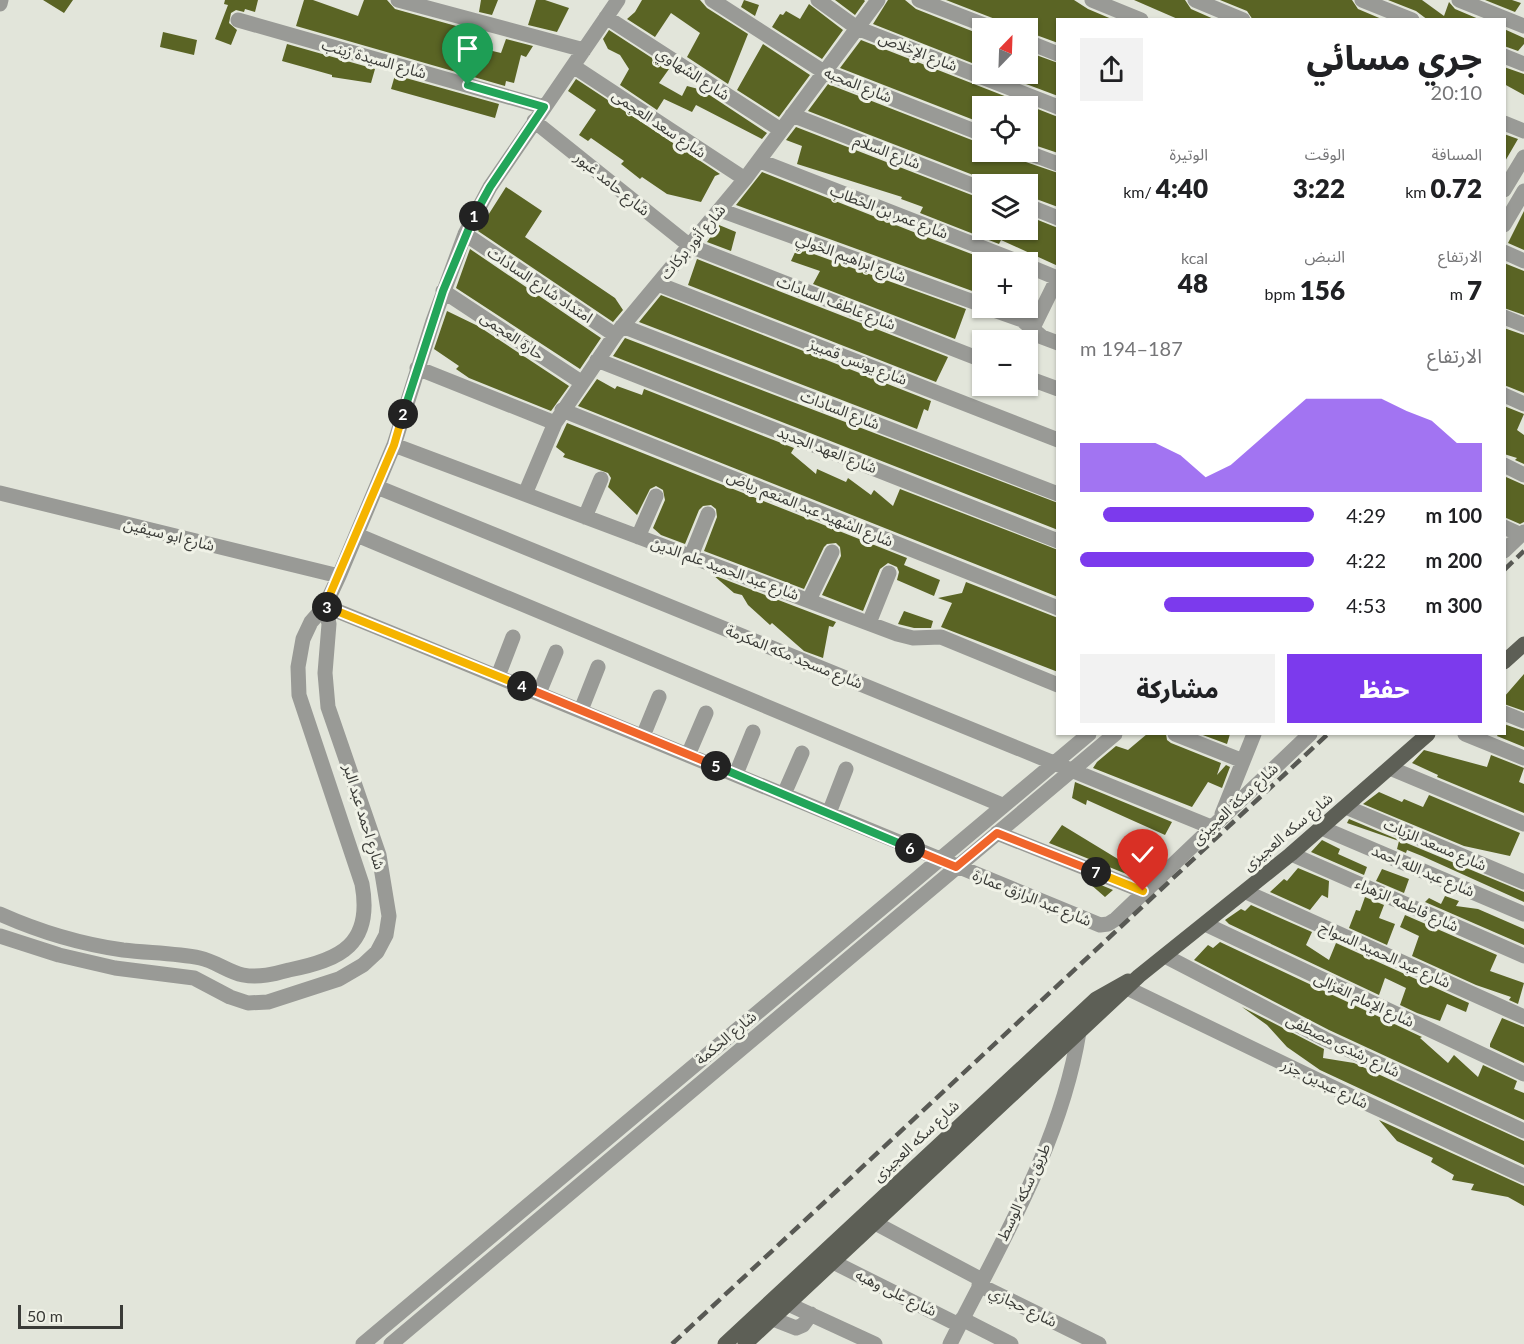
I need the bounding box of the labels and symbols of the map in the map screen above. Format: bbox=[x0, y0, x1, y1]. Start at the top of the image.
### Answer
north arrow bbox=[972, 18, 1038, 84]
pin bbox=[442, 23, 493, 85]
street label: شارع الإخلاص bbox=[875, 28, 960, 78]
street label: شارع السيدة زينب bbox=[319, 35, 429, 85]
street label: شارع الشهاوي bbox=[652, 43, 734, 107]
street label: شارع المحبه bbox=[820, 62, 895, 110]
street label: شارع سعد العجمى bbox=[607, 85, 710, 165]
street label: شارع السلام bbox=[850, 130, 923, 176]
street label: شارع حامد غبور bbox=[568, 147, 654, 222]
street label: شارع عمر بن الخطاب bbox=[826, 180, 951, 246]
street label: شارع أنور بركات bbox=[656, 200, 732, 285]
pin: 1 bbox=[459, 201, 489, 231]
street label: شارع ابراهيم الخولي bbox=[793, 229, 909, 289]
street label: امتداد شارع السادات bbox=[482, 242, 597, 329]
street label: شارع عاطف السادات bbox=[773, 271, 898, 337]
street label: حارة العجمى bbox=[477, 307, 548, 364]
street label: شارع يونس قمبيز bbox=[804, 334, 910, 392]
street label: شارع السادات bbox=[797, 386, 883, 436]
pin: 2 bbox=[388, 399, 418, 429]
street label: شارع العهد الجديد bbox=[774, 422, 880, 480]
street label: شارع الشهيد عبد المنعم رياض bbox=[723, 466, 896, 553]
street label: شارع ابو سيفين bbox=[121, 514, 217, 558]
street label: شارع عبد الحميد علم الدين bbox=[648, 533, 802, 607]
pin: 3 bbox=[312, 592, 342, 622]
street label: شارع مسجد مكه المكرمة bbox=[722, 620, 866, 696]
pin: 4 bbox=[507, 671, 537, 701]
pin: 5 bbox=[701, 751, 731, 781]
street label: شارع سكة العجيزى bbox=[1187, 759, 1284, 851]
street label: شارع احمد عبد البر bbox=[336, 761, 390, 873]
street label: شارع سكه العجيزى bbox=[1239, 788, 1339, 877]
street label: شارع مسعد الزيات bbox=[1380, 814, 1490, 878]
pin bbox=[1117, 829, 1168, 891]
pin: 6 bbox=[895, 833, 925, 863]
street label: شارع عبد الله احمد bbox=[1368, 840, 1478, 904]
pin: 7 bbox=[1081, 857, 1111, 887]
street label: شارع عبد الرازق عمارة bbox=[969, 865, 1094, 933]
street label: شارع فاطمه الزهراء bbox=[1351, 873, 1462, 939]
street label: شارع عبد الحميد السواح bbox=[1316, 917, 1454, 995]
street label: شارع الإمام الغزالى bbox=[1310, 968, 1417, 1034]
street label: شارع الحكمة bbox=[691, 1007, 762, 1071]
street label: شارع رشدى مصطفى bbox=[1282, 1010, 1403, 1084]
street label: شارع عبدين جزر bbox=[1277, 1054, 1372, 1115]
street label: شارع سكه العجيزى bbox=[868, 1096, 965, 1188]
street label: طريق سكه الوسط bbox=[993, 1140, 1055, 1244]
street label: شارع على وهبه bbox=[851, 1265, 940, 1323]
street label: شارع حجازي bbox=[985, 1282, 1060, 1334]
scale bar bbox=[18, 1302, 123, 1330]

